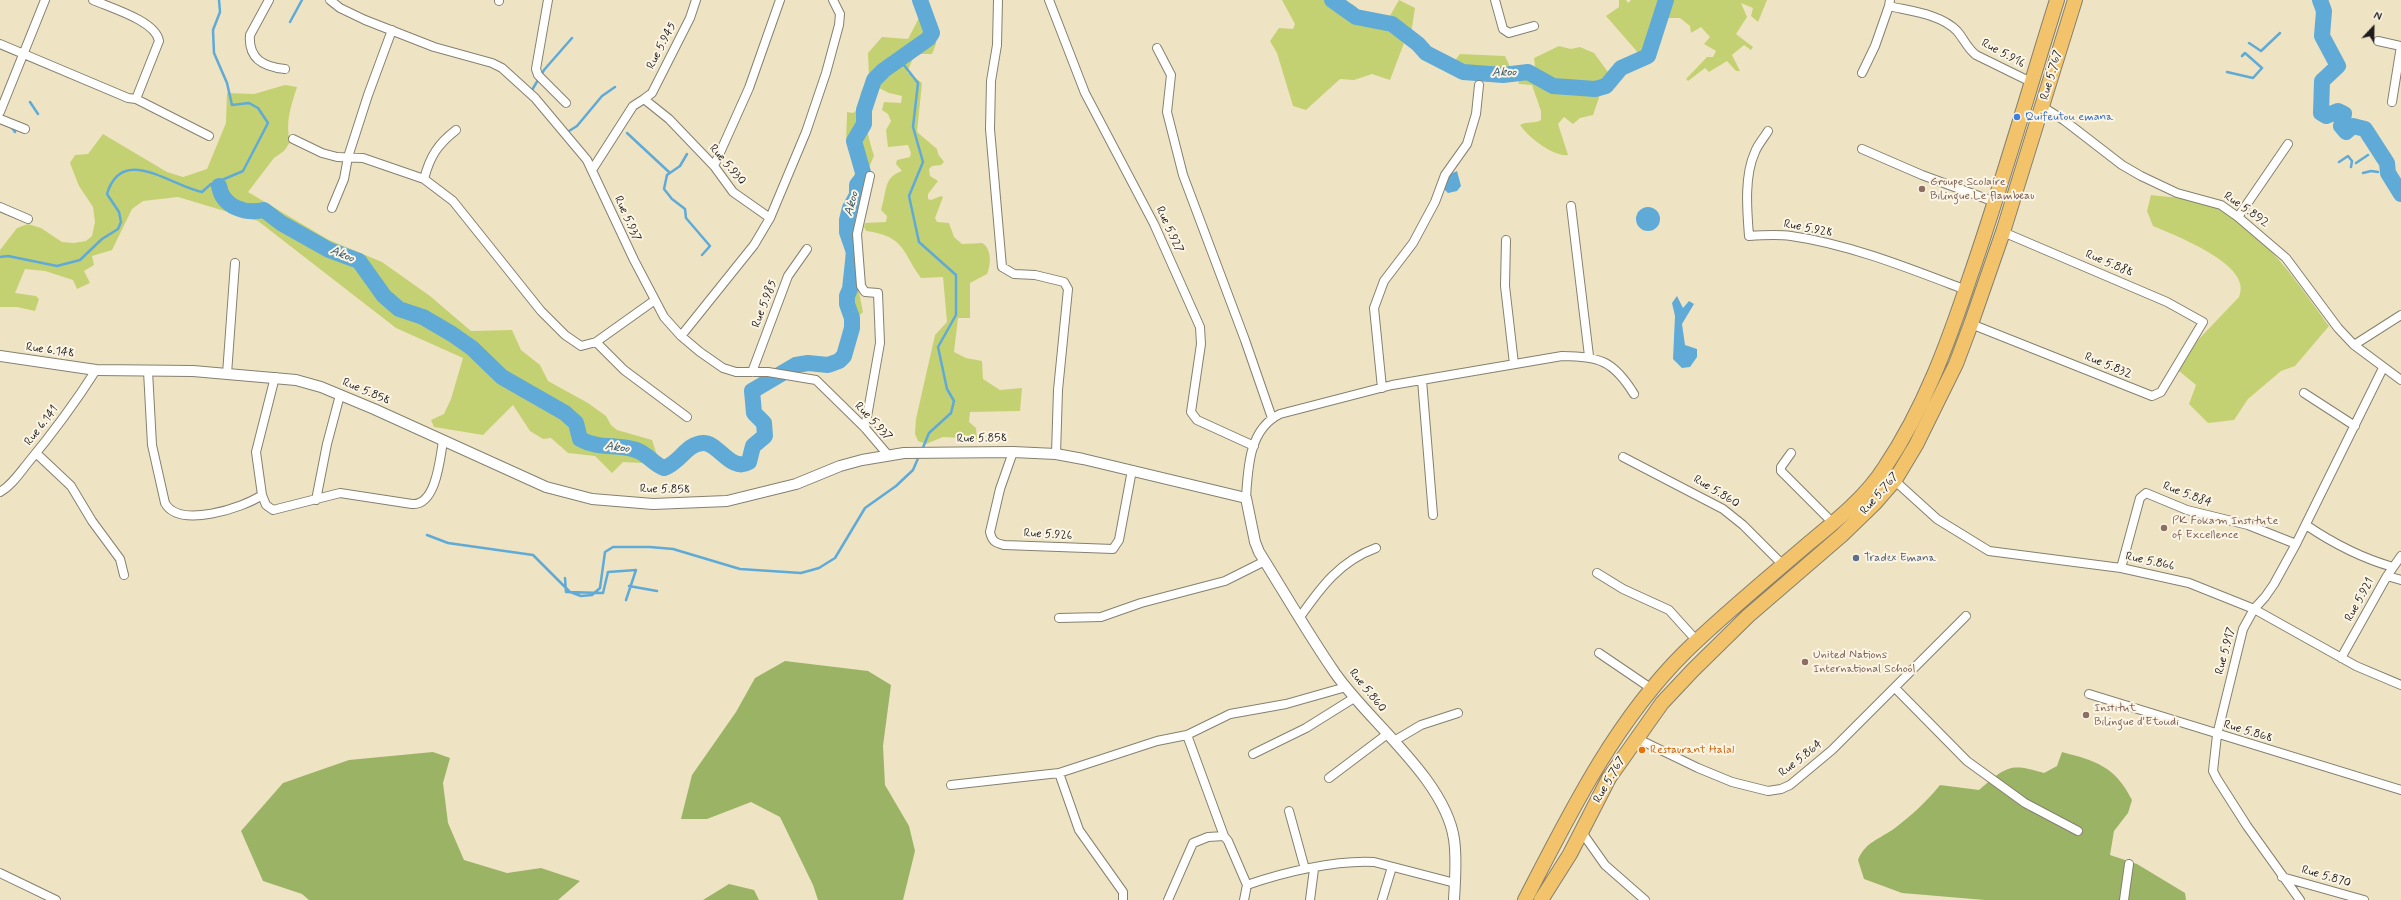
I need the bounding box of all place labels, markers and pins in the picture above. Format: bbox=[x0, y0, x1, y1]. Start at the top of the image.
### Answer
place label: Quifeutou emana bbox=[2025, 110, 2113, 124]
marker: Quifeutou emana bbox=[2012, 112, 2022, 122]
place label: Groupe Scolaire Bilingue Le flambeau bbox=[1930, 175, 2034, 203]
marker: Groupe Scolaire Bilingue Le flambeau bbox=[1917, 184, 1927, 194]
place label: PK Fokam Institute of Excellence bbox=[2172, 514, 2279, 542]
marker: PK Fokam Institute of Excellence bbox=[2159, 523, 2169, 533]
place label: Tradex Emana bbox=[1864, 551, 1936, 565]
marker: Tradex Emana bbox=[1851, 553, 1861, 563]
place label: United Nations International School bbox=[1813, 648, 1915, 676]
marker: United Nations International School bbox=[1800, 657, 1810, 667]
place label: Institut Bilingue d'Etoudi bbox=[2094, 701, 2179, 729]
marker: Institut Bilingue d'Etoudi bbox=[2081, 710, 2091, 720]
place label: Restaurant Halal bbox=[1650, 743, 1734, 757]
marker: Restaurant Halal bbox=[1637, 745, 1647, 755]

